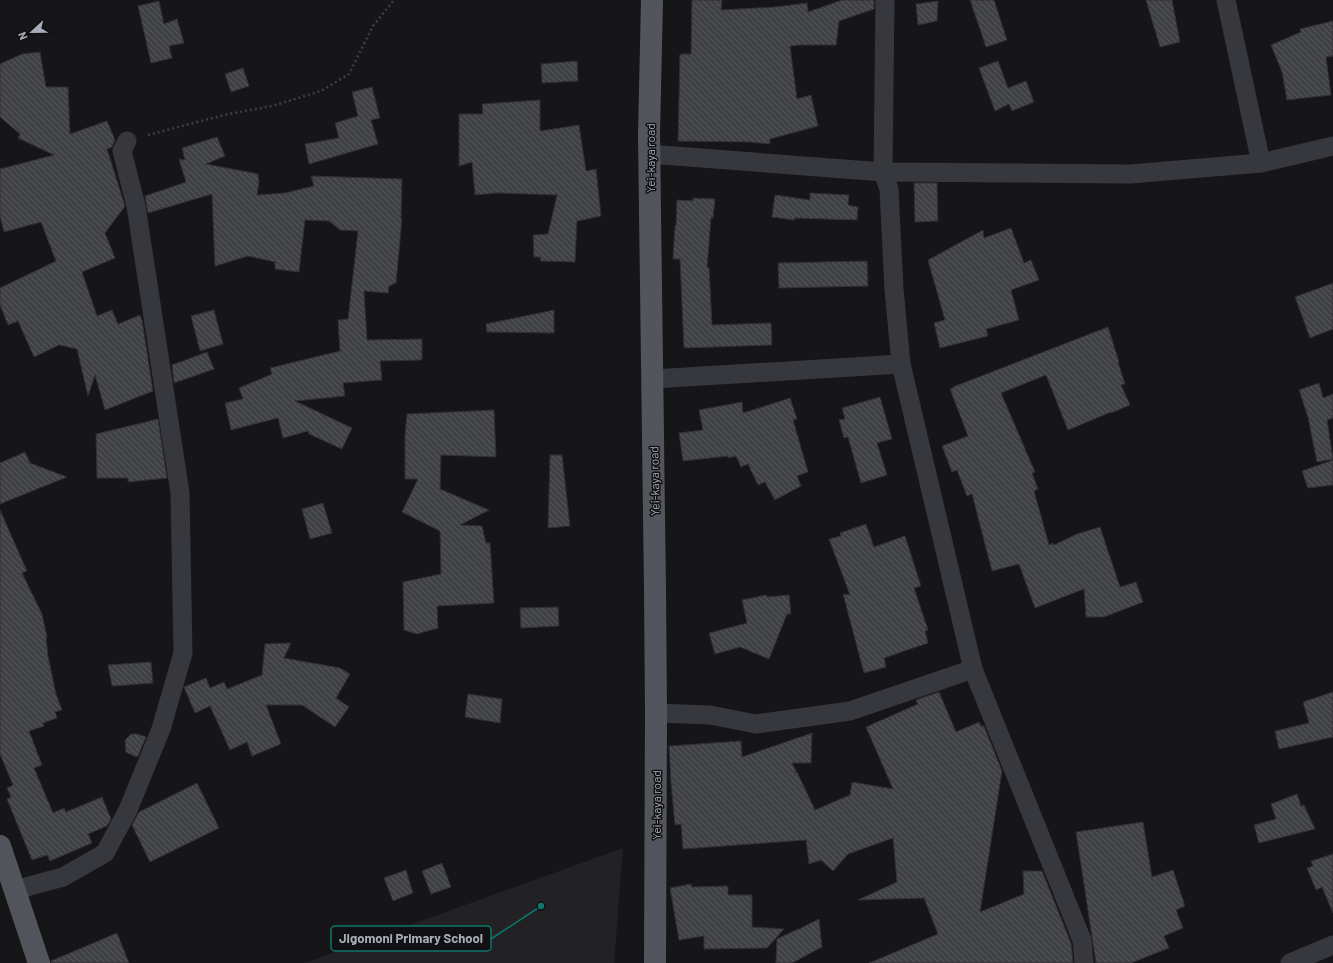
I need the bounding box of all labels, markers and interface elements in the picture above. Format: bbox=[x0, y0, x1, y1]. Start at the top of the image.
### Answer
north arrow bbox=[12, 12, 52, 52]
text: N bbox=[15, 30, 30, 42]
street label: Yei-kaya road bbox=[643, 123, 657, 193]
street label: Yei-kaya road bbox=[646, 446, 662, 516]
street label: Yei-kaya road bbox=[649, 770, 663, 840]
callout: Jigomoni Primary School bbox=[331, 926, 491, 951]
text: Jigomoni Primary School bbox=[339, 930, 483, 946]

